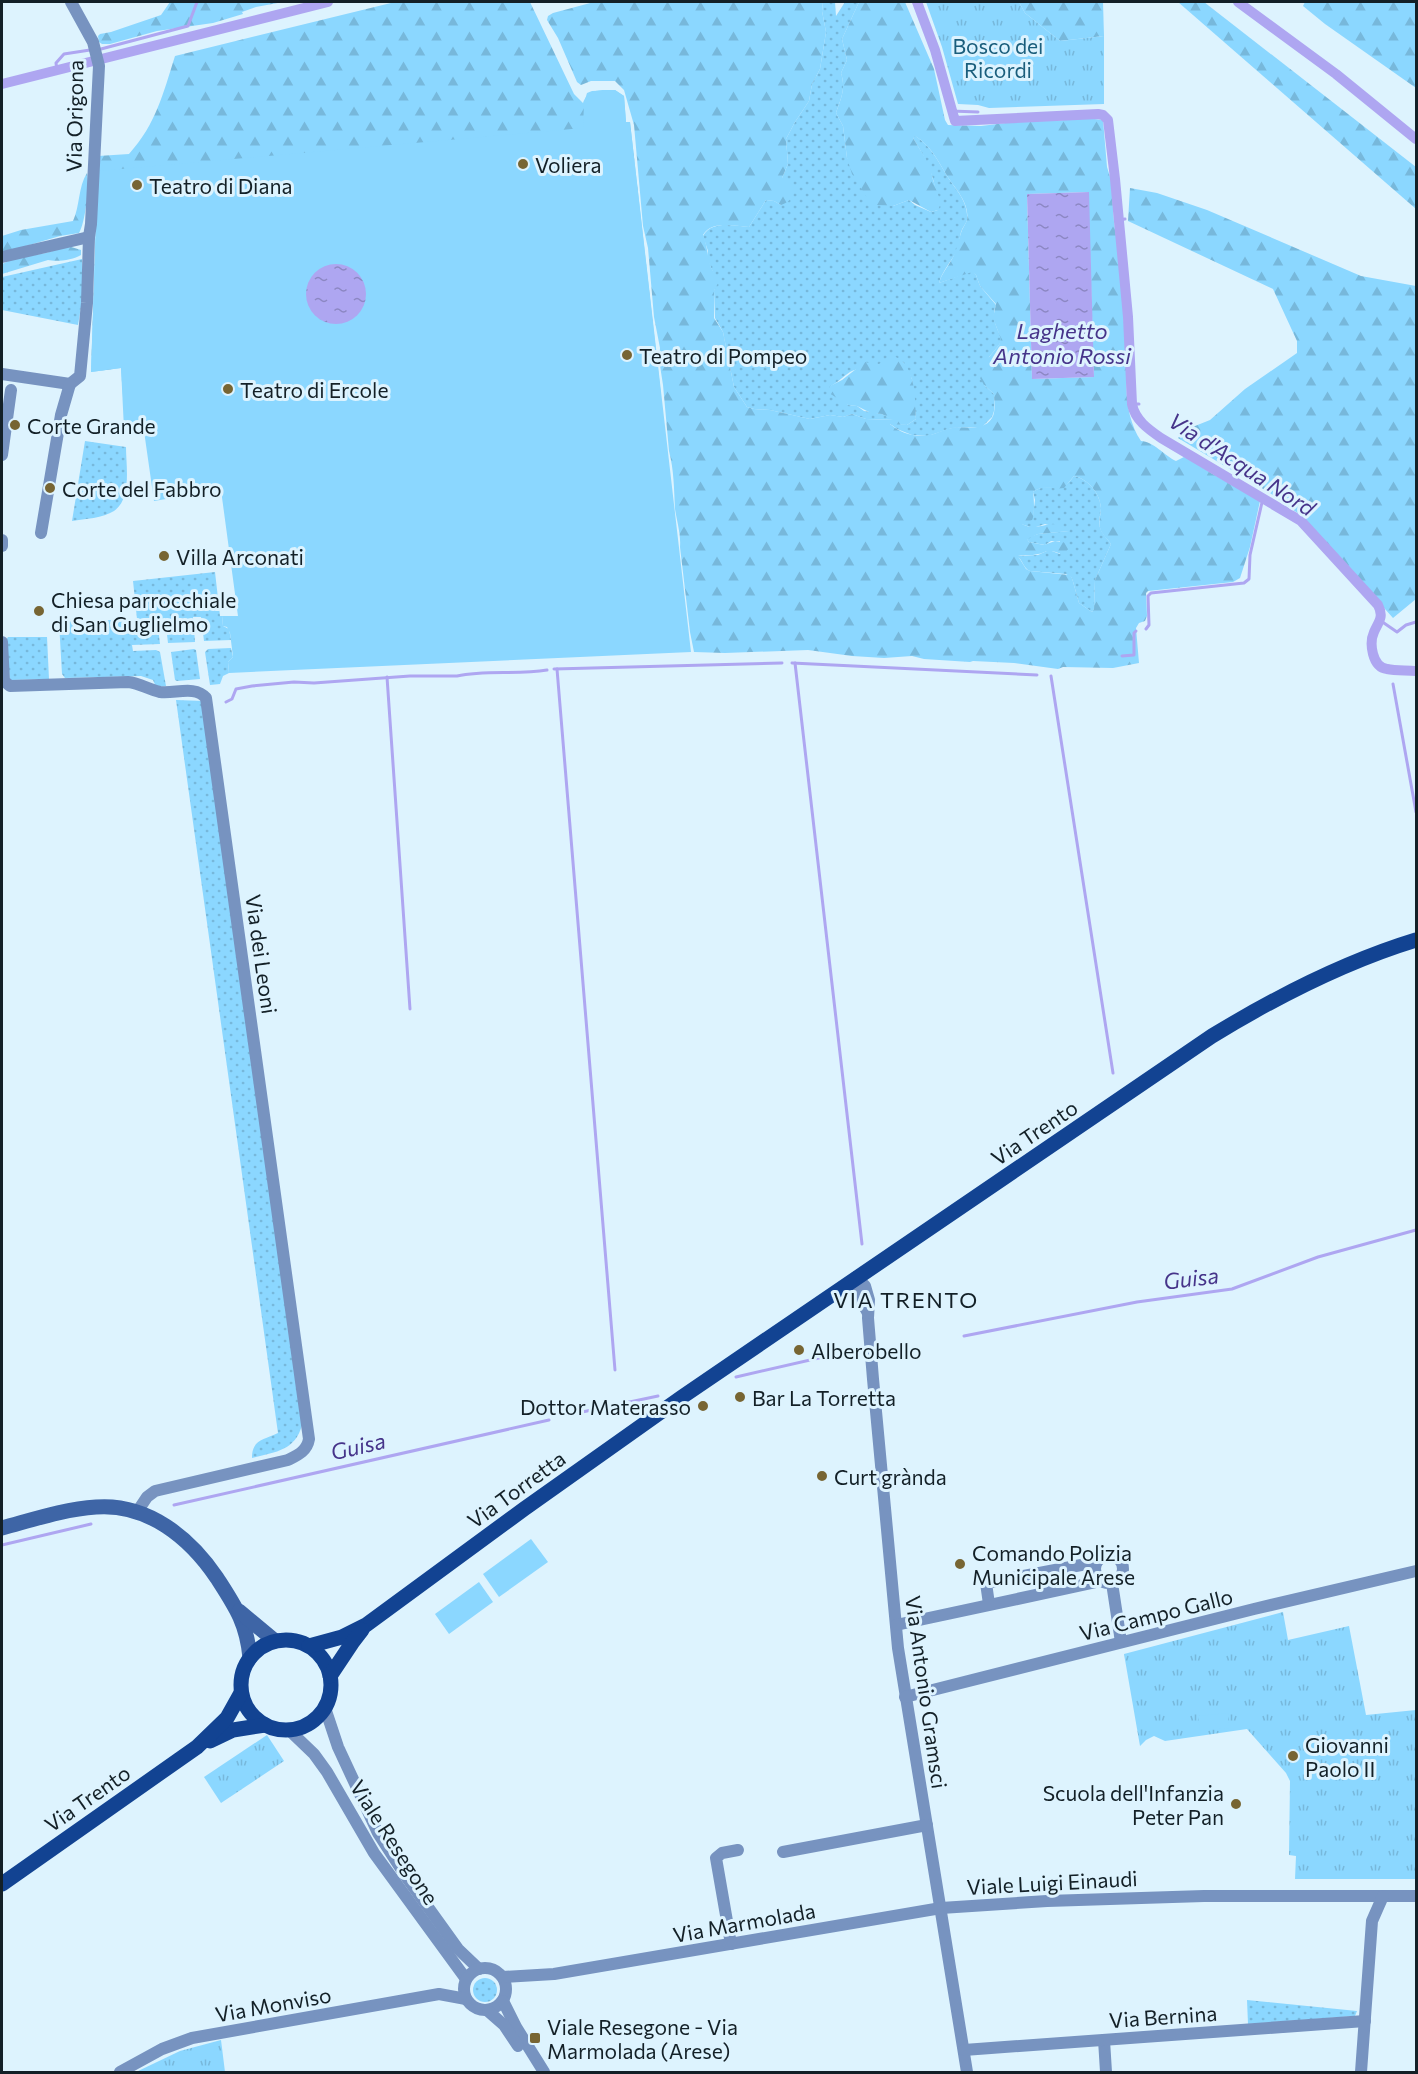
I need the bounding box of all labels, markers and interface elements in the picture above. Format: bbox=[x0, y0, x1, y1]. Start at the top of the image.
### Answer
park label: Bosco dei Ricordi bbox=[952, 33, 1044, 82]
street label: Via Origona bbox=[61, 60, 87, 172]
place label: Voliera bbox=[535, 152, 601, 177]
marker: Voliera bbox=[516, 157, 530, 171]
place label: Teatro di Diana bbox=[149, 173, 293, 198]
marker: Teatro di Diana bbox=[130, 178, 144, 192]
water label: Laghetto Antonio Rossi bbox=[992, 317, 1132, 369]
place label: Teatro di Pompeo bbox=[639, 343, 807, 368]
marker: Teatro di Pompeo bbox=[620, 348, 634, 362]
place label: Teatro di Ercole bbox=[240, 377, 388, 402]
marker: Teatro di Ercole bbox=[221, 382, 235, 396]
water label: Via d'Acqua Nord bbox=[1164, 407, 1321, 522]
place label: Corte Grande bbox=[27, 413, 156, 438]
marker: Corte Grande bbox=[8, 418, 22, 432]
place label: Corte del Fabbro bbox=[62, 476, 221, 501]
marker: Corte del Fabbro bbox=[43, 481, 57, 495]
place label: Villa Arconati bbox=[176, 544, 304, 569]
marker: Villa Arconati bbox=[157, 549, 171, 563]
place label: Chiesa parrocchiale di San Guglielmo bbox=[51, 587, 236, 636]
marker: Chiesa parrocchiale di San Guglielmo bbox=[32, 604, 46, 618]
street label: Via dei Leoni bbox=[241, 893, 283, 1015]
street label: Via Trento bbox=[986, 1094, 1082, 1170]
water label: Guisa bbox=[1162, 1261, 1220, 1295]
district label: VIA TRENTO bbox=[833, 1286, 979, 1313]
place label: Alberobello bbox=[811, 1338, 922, 1363]
marker: Alberobello bbox=[792, 1343, 806, 1357]
place label: Bar La Torretta bbox=[752, 1385, 896, 1410]
marker: Bar La Torretta bbox=[733, 1390, 747, 1404]
place label: Dottor Materasso bbox=[520, 1394, 691, 1419]
marker: Dottor Materasso bbox=[696, 1399, 710, 1413]
water label: Guisa bbox=[328, 1427, 388, 1465]
street label: Via Torretta bbox=[462, 1445, 570, 1533]
place label: Curt grànda bbox=[834, 1464, 947, 1489]
marker: Curt grànda bbox=[815, 1469, 829, 1483]
place label: Comando Polizia Municipale Arese bbox=[972, 1540, 1135, 1589]
marker: Comando Polizia Municipale Arese bbox=[953, 1557, 967, 1571]
street label: Via Campo Gallo bbox=[1077, 1583, 1235, 1645]
street label: Via Antonio Gramsci bbox=[901, 1594, 953, 1790]
place label: Giovanni Paolo II bbox=[1305, 1732, 1389, 1781]
marker: Giovanni Paolo II bbox=[1286, 1749, 1300, 1763]
street label: Via Trento bbox=[39, 1759, 135, 1837]
street label: Viale Resegone bbox=[346, 1775, 444, 1909]
place label: Scuola dell'Infanzia Peter Pan bbox=[1043, 1780, 1224, 1829]
marker: Scuola dell'Infanzia Peter Pan bbox=[1229, 1797, 1243, 1811]
street label: Viale Luigi Einaudi bbox=[966, 1865, 1138, 1899]
street label: Via Marmolada bbox=[671, 1897, 817, 1947]
street label: Via Monviso bbox=[213, 1981, 333, 2027]
street label: Via Bernina bbox=[1108, 2000, 1218, 2032]
place label: Viale Resegone - Via Marmolada (Arese) bbox=[547, 2014, 738, 2063]
marker: Viale Resegone - Via Marmolada (Arese) bbox=[528, 2031, 542, 2045]

